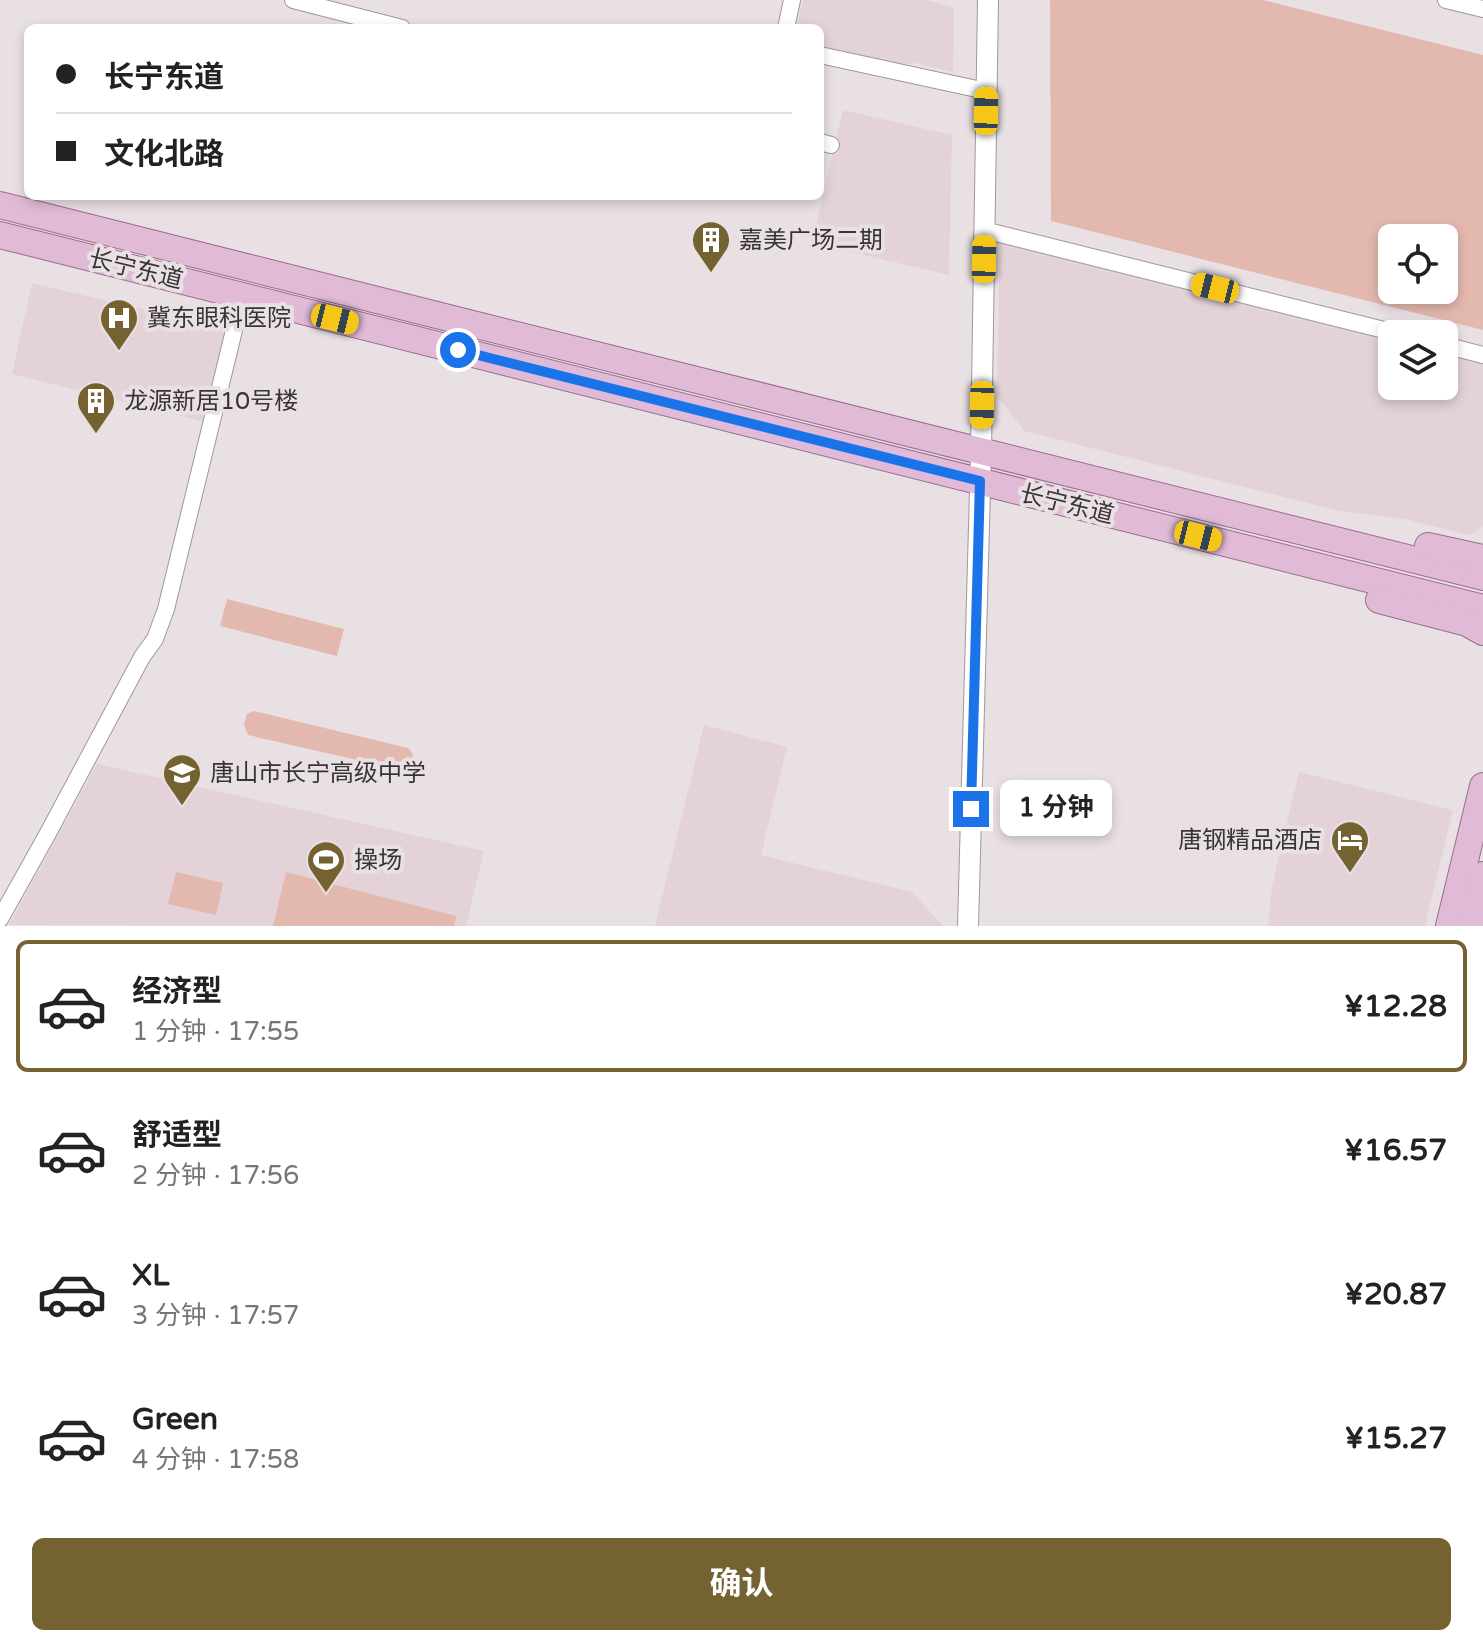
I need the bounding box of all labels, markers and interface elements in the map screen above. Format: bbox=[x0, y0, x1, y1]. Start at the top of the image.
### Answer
text: 长宁东道 bbox=[104, 59, 224, 96]
car bbox=[974, 87, 998, 135]
text: 文化北路 bbox=[104, 136, 224, 173]
building icon: 嘉美广场二期 bbox=[690, 219, 732, 274]
map controls bbox=[1378, 224, 1458, 400]
button: locate bbox=[1378, 224, 1458, 304]
place label: 嘉美广场二期 bbox=[739, 226, 883, 255]
car bbox=[972, 235, 996, 283]
street label: 长宁东道 bbox=[86, 244, 186, 295]
car bbox=[1189, 271, 1241, 305]
hospital icon: 冀东眼科医院 bbox=[98, 297, 140, 352]
car bbox=[309, 302, 361, 336]
place label: 冀东眼科医院 bbox=[147, 304, 291, 333]
button: layers bbox=[1378, 320, 1458, 400]
route start bbox=[440, 332, 476, 368]
building icon: 龙源新居10号楼 bbox=[75, 380, 117, 435]
car bbox=[970, 381, 994, 429]
place label: 龙源新居10号楼 bbox=[124, 387, 298, 416]
street label: 长宁东道 bbox=[1017, 479, 1117, 530]
car bbox=[1172, 519, 1224, 553]
school or university icon: 唐山市长宁高级中学 bbox=[161, 752, 203, 807]
place label: 唐山市长宁高级中学 bbox=[210, 759, 426, 788]
callout: 1 分钟 bbox=[999, 781, 1111, 837]
route end bbox=[953, 791, 989, 827]
text: 1 分钟 bbox=[1018, 792, 1094, 823]
hotel icon: 唐钢精品酒店 bbox=[1329, 819, 1371, 874]
place label: 唐钢精品酒店 bbox=[1178, 826, 1322, 855]
sports icon: 操场 bbox=[305, 839, 347, 894]
place label: 操场 bbox=[354, 846, 402, 875]
icon: car bbox=[36, 970, 108, 1042]
text: 经济型 bbox=[132, 973, 222, 1010]
text: ¥12.28 bbox=[1344, 988, 1447, 1025]
text: 1 分钟 · 17:55 bbox=[132, 1016, 299, 1047]
icon: car bbox=[36, 1114, 108, 1186]
text: 舒适型 bbox=[132, 1117, 222, 1154]
text: ¥16.57 bbox=[1344, 1132, 1447, 1169]
text: 2 分钟 · 17:56 bbox=[132, 1160, 299, 1191]
text: XL bbox=[132, 1257, 169, 1294]
icon: car bbox=[36, 1258, 108, 1330]
text: ¥20.87 bbox=[1344, 1276, 1447, 1313]
text: 3 分钟 · 17:57 bbox=[132, 1300, 299, 1331]
text: Green bbox=[132, 1401, 218, 1438]
icon: car bbox=[36, 1402, 108, 1474]
text: ¥15.27 bbox=[1344, 1420, 1447, 1457]
text: 4 分钟 · 17:58 bbox=[132, 1444, 299, 1475]
button: 确认 bbox=[32, 1538, 1451, 1630]

